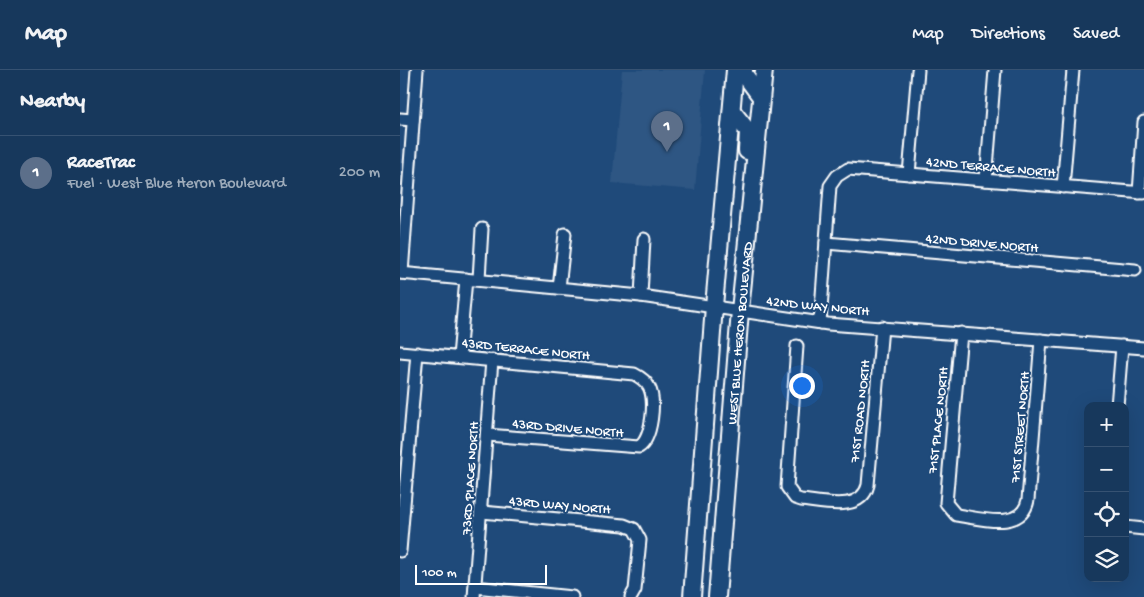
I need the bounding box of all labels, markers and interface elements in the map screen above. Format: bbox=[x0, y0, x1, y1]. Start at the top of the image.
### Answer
text: Map bbox=[25, 20, 67, 49]
text: Map bbox=[912, 24, 944, 45]
text: Directions bbox=[972, 24, 1045, 45]
text: Saved bbox=[1073, 24, 1119, 45]
text: Nearby bbox=[20, 90, 85, 115]
pin: 1 bbox=[651, 111, 683, 152]
text: RaceTrac bbox=[67, 152, 135, 175]
street label: 42ND TERRACE NORTH bbox=[925, 154, 1057, 183]
text: 1 bbox=[33, 164, 39, 183]
text: 200 m bbox=[339, 164, 380, 183]
text: Fuel · West Blue Heron Boulevard bbox=[67, 175, 286, 194]
street label: 42ND DRIVE NORTH bbox=[925, 231, 1040, 258]
street label: WEST BLUE HERON BOULEVARD bbox=[725, 240, 758, 425]
street label: 42ND WAY NORTH bbox=[765, 294, 871, 321]
street label: 43RD TERRACE NORTH bbox=[461, 335, 592, 366]
street label: 71ST ROAD NORTH bbox=[848, 358, 875, 464]
street label: 71ST PLACE NORTH bbox=[925, 365, 954, 475]
street label: 71ST STREET NORTH bbox=[1008, 370, 1035, 485]
your location bbox=[789, 373, 815, 399]
map controls bbox=[1084, 402, 1129, 582]
button: + bbox=[1084, 402, 1129, 447]
street label: 43RD DRIVE NORTH bbox=[511, 416, 625, 443]
street label: 73RD PLACE NORTH bbox=[459, 420, 484, 536]
button: − bbox=[1084, 447, 1129, 492]
button: locate bbox=[1084, 492, 1129, 537]
street label: 43RD WAY NORTH bbox=[508, 494, 612, 519]
button: layers bbox=[1084, 537, 1129, 582]
scale bar bbox=[415, 562, 548, 585]
text: 100 m bbox=[422, 565, 457, 582]

